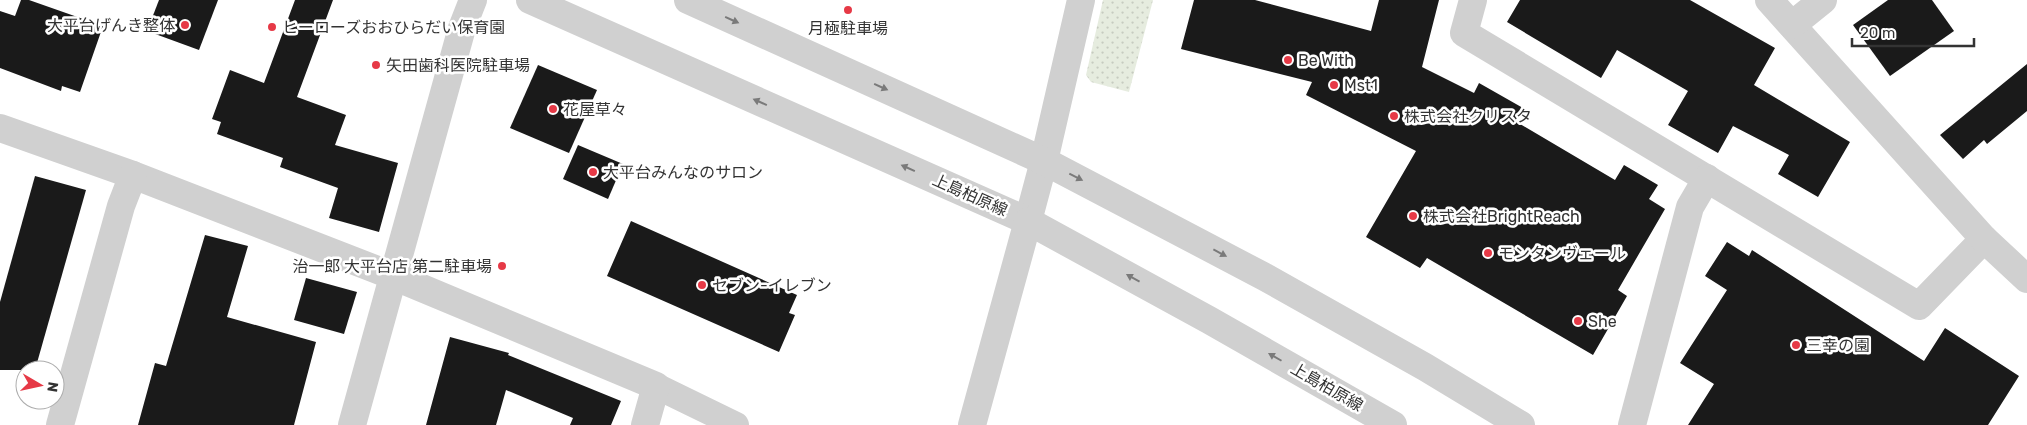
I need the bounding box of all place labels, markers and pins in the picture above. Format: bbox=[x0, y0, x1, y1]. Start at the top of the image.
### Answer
marker: 月極駐車場 bbox=[842, 4, 854, 16]
place label: 大平台げんき整体 bbox=[47, 16, 175, 35]
place label: ヒーローズおおひらだい保育園 bbox=[282, 18, 505, 37]
marker: 大平台げんき整体 bbox=[179, 19, 191, 31]
place label: 月極駐車場 bbox=[808, 19, 888, 38]
marker: ヒーローズおおひらだい保育園 bbox=[266, 21, 278, 33]
place label: Be With bbox=[1298, 51, 1354, 70]
marker: Be With bbox=[1282, 54, 1294, 66]
place label: 矢田歯科医院駐車場 bbox=[386, 56, 530, 75]
marker: 矢田歯科医院駐車場 bbox=[370, 59, 382, 71]
place label: Mst1 bbox=[1344, 76, 1378, 95]
marker: Mst1 bbox=[1328, 79, 1340, 91]
place label: 花屋草々 bbox=[563, 100, 627, 119]
marker: 花屋草々 bbox=[547, 103, 559, 115]
place label: 株式会社クリスタ bbox=[1404, 107, 1532, 126]
marker: 株式会社クリスタ bbox=[1388, 110, 1400, 122]
place label: 大平台みんなのサロン bbox=[603, 163, 763, 182]
marker: 大平台みんなのサロン bbox=[587, 166, 599, 178]
place label: 株式会社BrightReach bbox=[1423, 207, 1580, 226]
marker: 株式会社BrightReach bbox=[1407, 210, 1419, 222]
place label: モンタンヴェール bbox=[1498, 244, 1626, 263]
marker: モンタンヴェール bbox=[1482, 247, 1494, 259]
place label: 治一郎 大平台店 第二駐車場 bbox=[292, 257, 492, 276]
marker: 治一郎 大平台店 第二駐車場 bbox=[496, 260, 508, 272]
place label: セブン-イレブン bbox=[712, 276, 832, 295]
marker: セブン-イレブン bbox=[696, 279, 708, 291]
place label: She bbox=[1588, 312, 1617, 331]
marker: She bbox=[1572, 315, 1584, 327]
place label: 三幸の園 bbox=[1806, 336, 1870, 355]
marker: 三幸の園 bbox=[1790, 339, 1802, 351]

